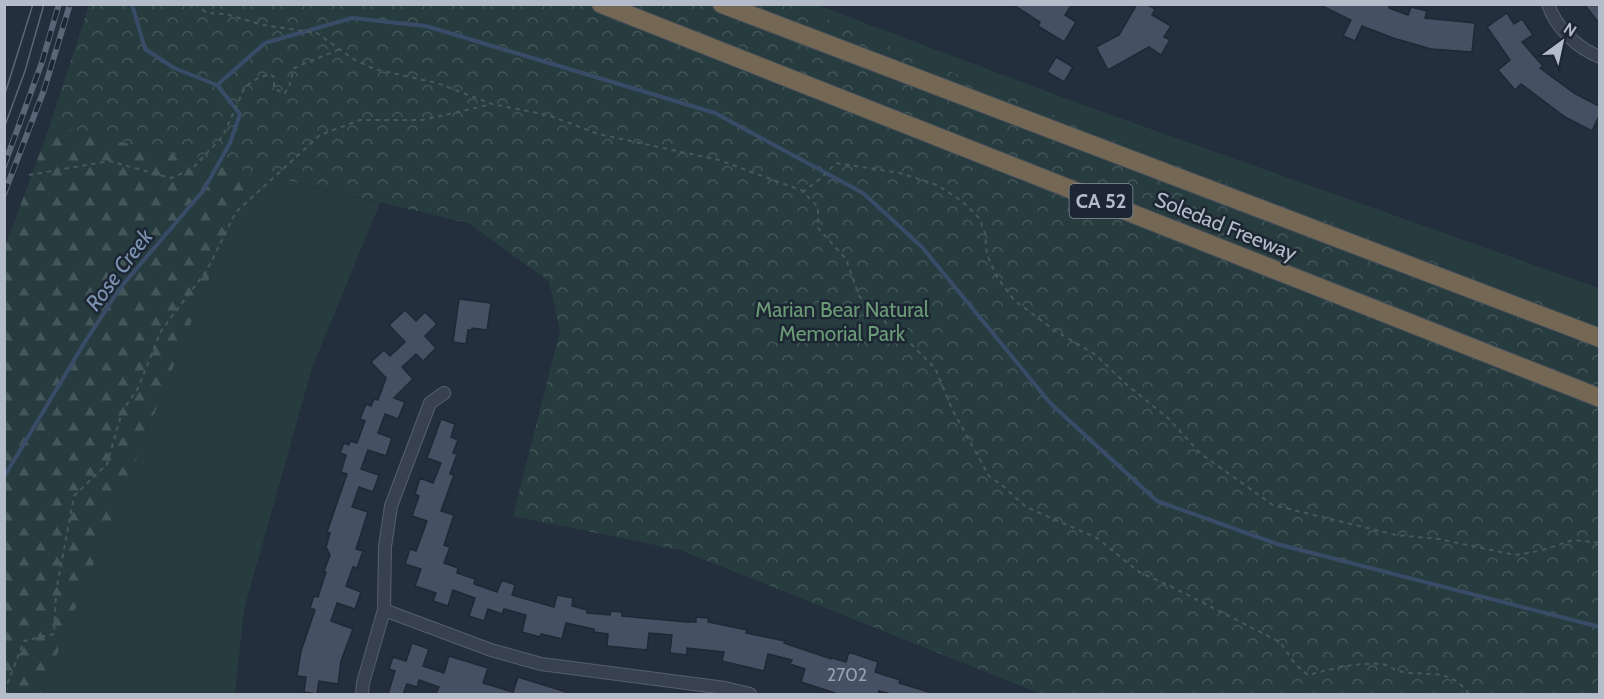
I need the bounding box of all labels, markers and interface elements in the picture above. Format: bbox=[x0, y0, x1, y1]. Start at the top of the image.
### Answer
north arrow bbox=[1532, 12, 1592, 72]
text: N bbox=[1560, 19, 1580, 41]
road number: CA 52 bbox=[1070, 184, 1132, 218]
street label: Soledad Freeway bbox=[1151, 186, 1301, 266]
water label: Rose Creek bbox=[80, 223, 159, 316]
park label: Marian Bear Natural Memorial Park bbox=[755, 297, 929, 346]
house number: 2702 bbox=[827, 664, 867, 686]

